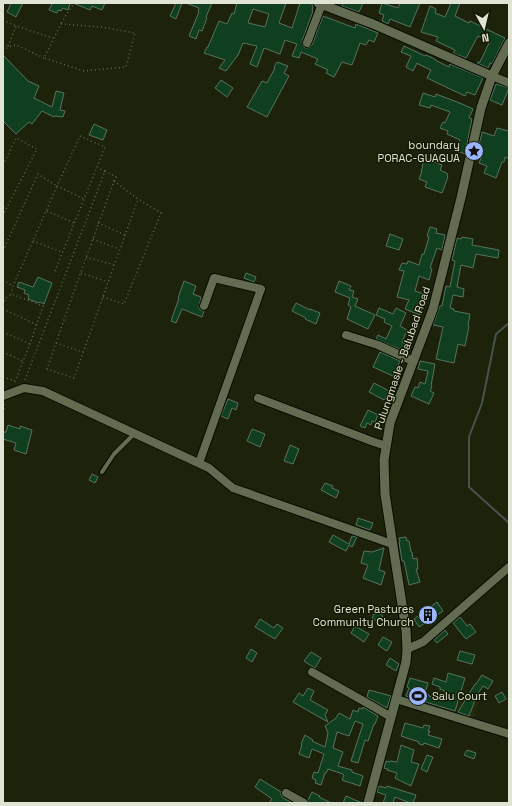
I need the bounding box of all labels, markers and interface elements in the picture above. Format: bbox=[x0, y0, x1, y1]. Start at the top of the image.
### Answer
north arrow bbox=[464, 8, 504, 48]
text: N bbox=[481, 30, 490, 45]
place label: boundary PORAC-GUAGUA bbox=[378, 138, 460, 165]
place icon: boundary PORAC-GUAGUA bbox=[463, 140, 485, 162]
street label: Pulungmasle - Balubad Road bbox=[371, 285, 433, 431]
place label: Green Pastures Community Church bbox=[313, 602, 414, 629]
building icon: Green Pastures Community Church bbox=[417, 604, 439, 626]
sports icon: Salu Court bbox=[407, 685, 429, 707]
place label: Salu Court bbox=[432, 689, 487, 703]

